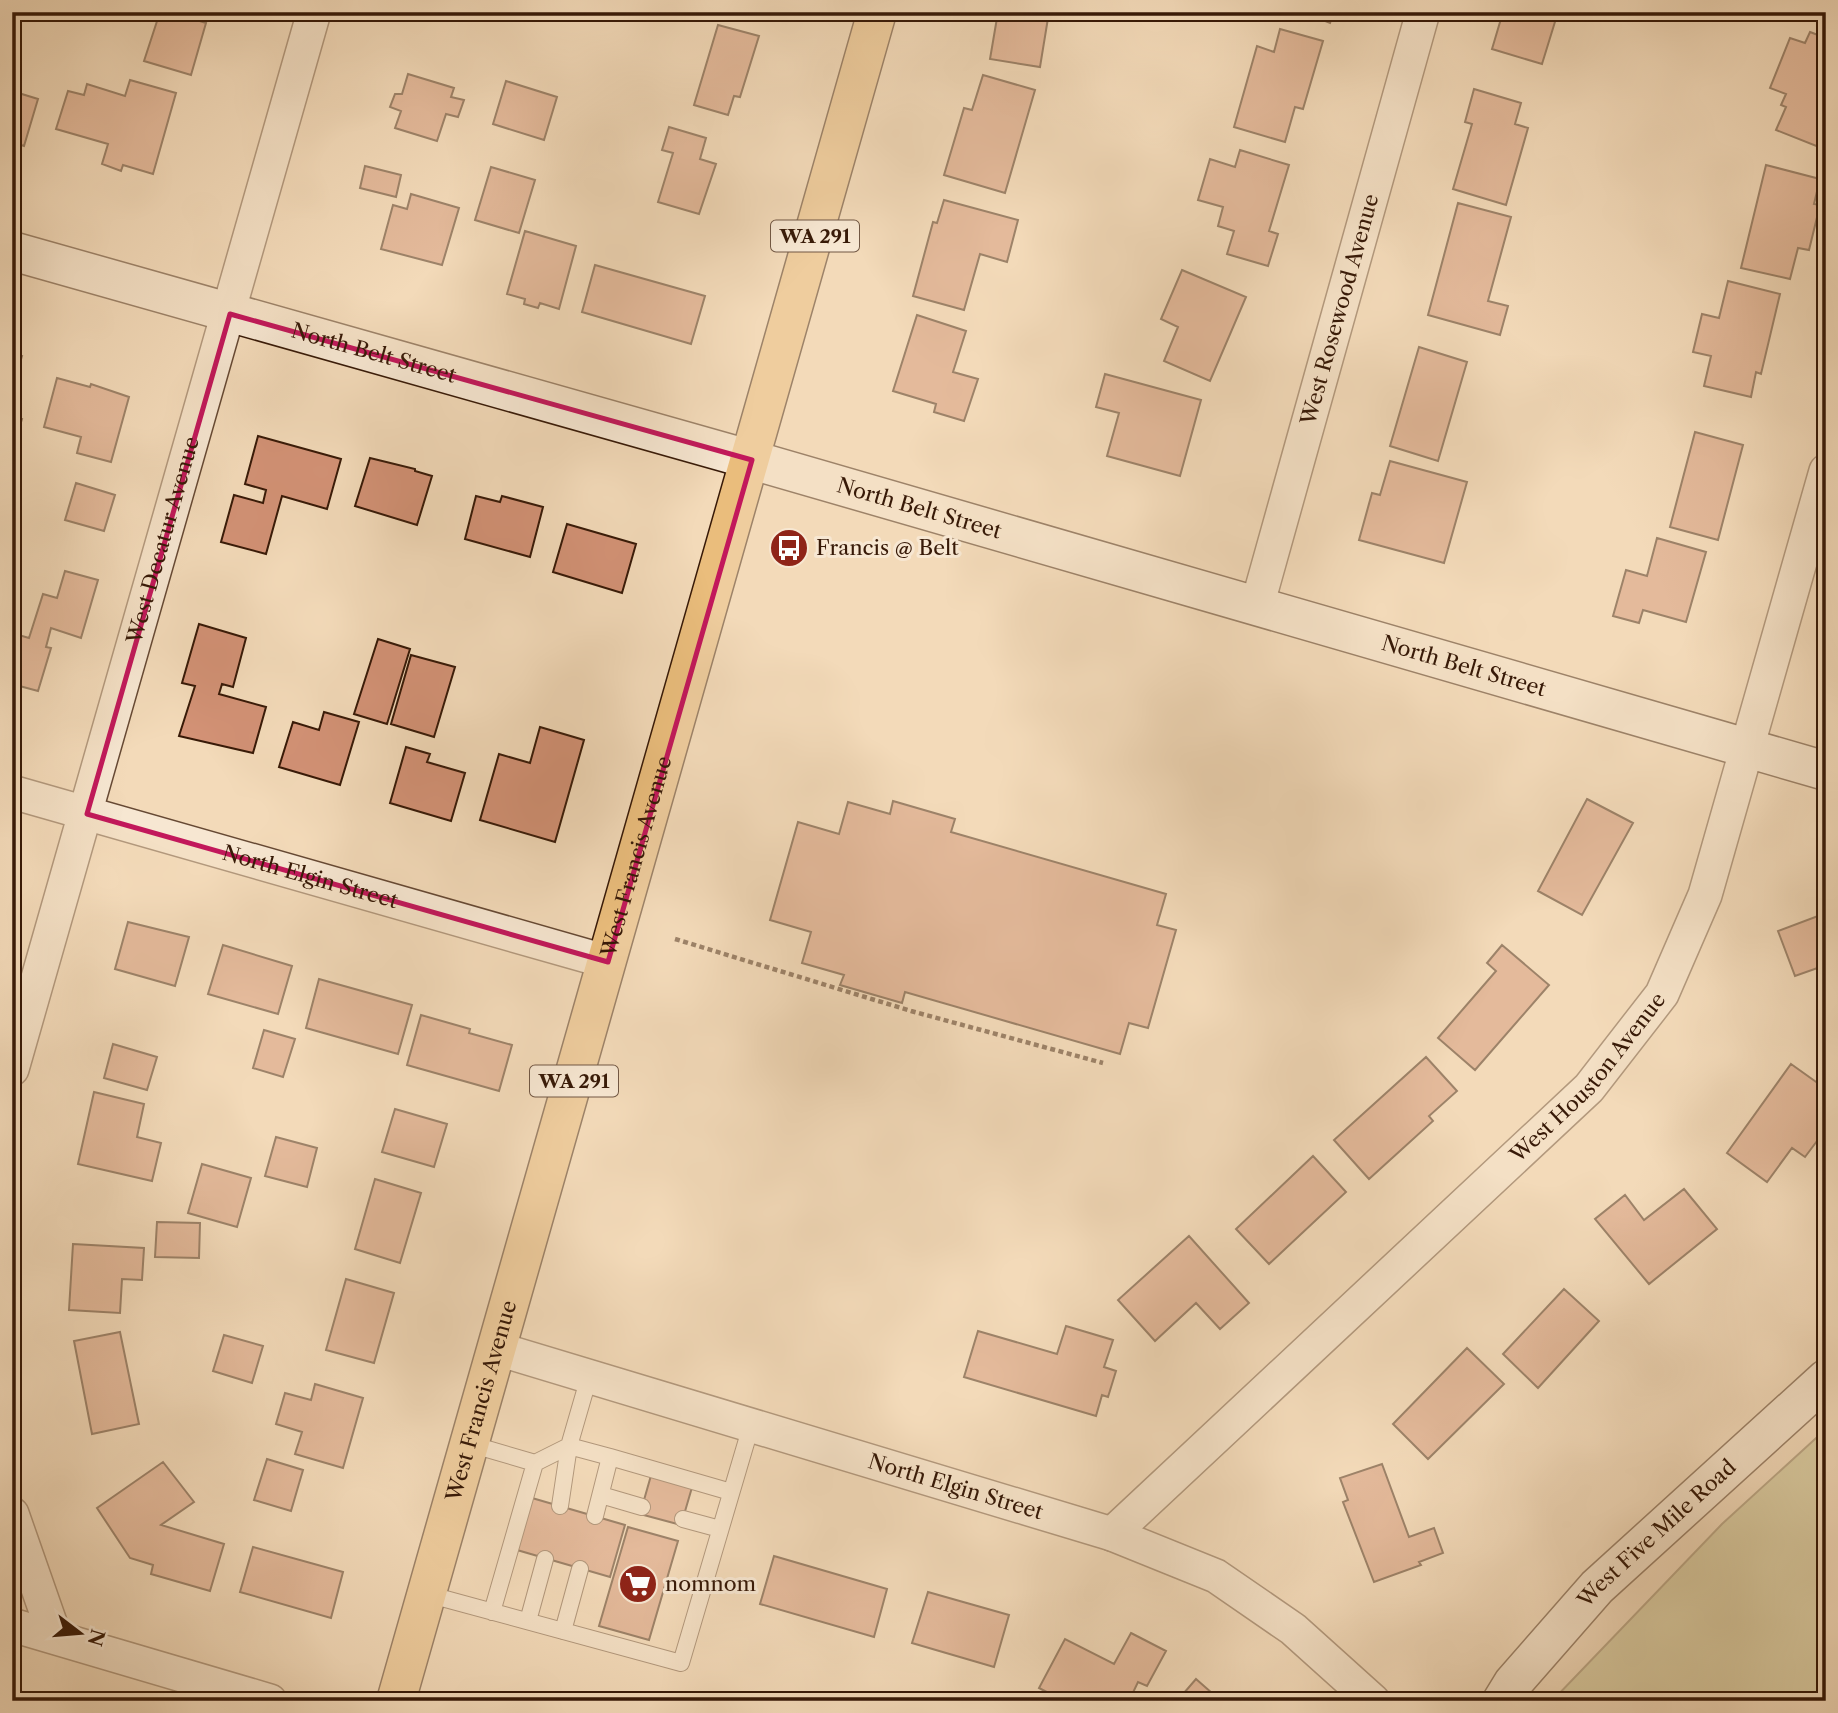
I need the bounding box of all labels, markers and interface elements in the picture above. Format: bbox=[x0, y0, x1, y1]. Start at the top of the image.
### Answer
street label: West Rosewood Avenue bbox=[1295, 191, 1384, 428]
road number: WA 291 bbox=[771, 220, 859, 252]
street label: North Belt Street bbox=[289, 318, 460, 388]
street label: West Decatur Avenue bbox=[121, 434, 204, 647]
street label: North Belt Street bbox=[834, 472, 1005, 544]
bus stop icon: Francis @ Belt bbox=[768, 527, 810, 569]
place label: Francis @ Belt bbox=[816, 535, 959, 560]
street label: North Belt Street bbox=[1379, 630, 1550, 701]
street label: West Francis Avenue bbox=[595, 753, 676, 961]
street label: North Elgin Street bbox=[220, 840, 401, 914]
street label: West Houston Avenue bbox=[1504, 988, 1670, 1168]
road number: WA 291 bbox=[530, 1065, 618, 1096]
street label: West Francis Avenue bbox=[440, 1298, 521, 1505]
street label: North Elgin Street bbox=[865, 1448, 1047, 1525]
street label: West Five Mile Road bbox=[1572, 1454, 1741, 1613]
supermarket icon: nomnom bbox=[617, 1563, 659, 1605]
place label: nomnom bbox=[665, 1571, 757, 1596]
north arrow bbox=[46, 1598, 116, 1668]
text: N bbox=[83, 1626, 109, 1649]

